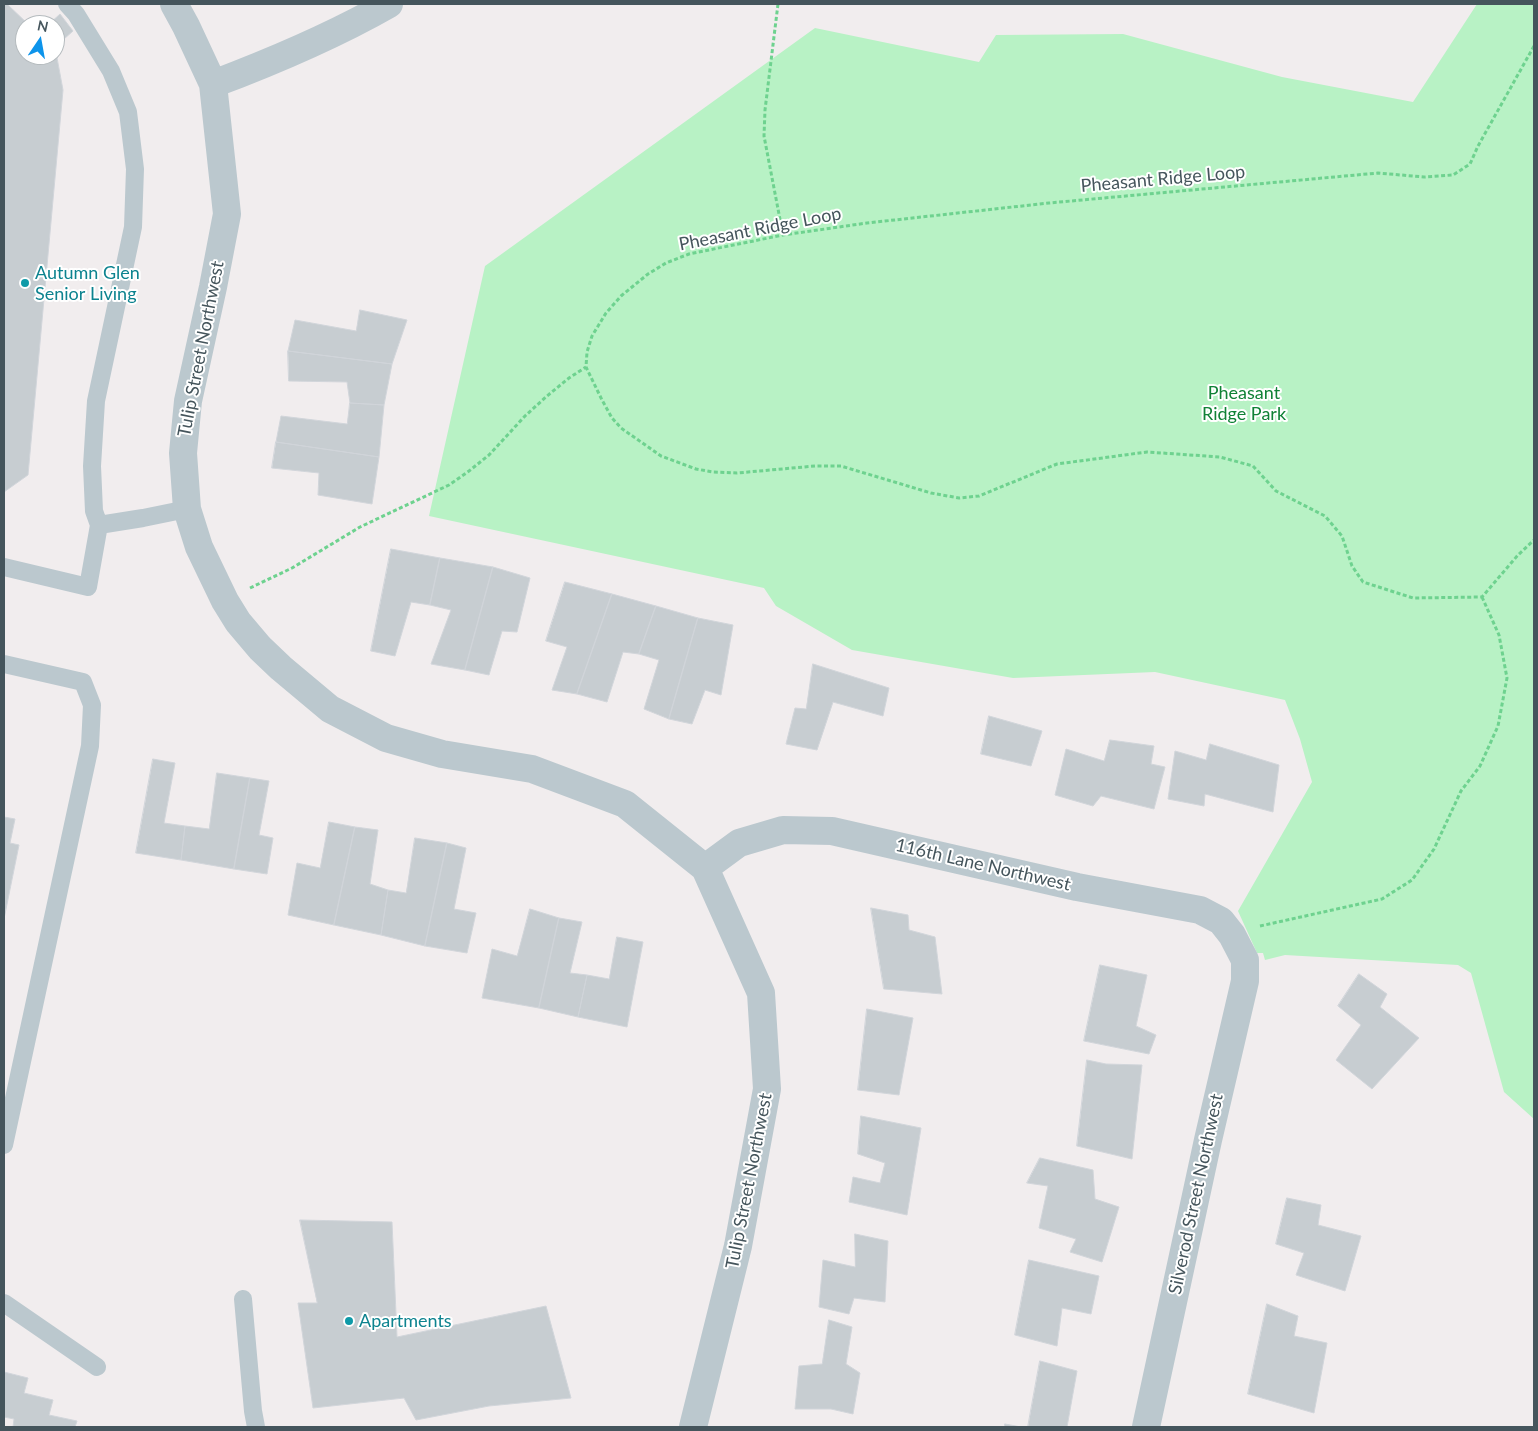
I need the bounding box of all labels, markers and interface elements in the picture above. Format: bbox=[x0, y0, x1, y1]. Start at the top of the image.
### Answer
north arrow bbox=[15, 15, 65, 65]
text: N bbox=[36, 16, 50, 35]
street label: Pheasant Ridge Loop bbox=[1080, 161, 1246, 197]
street label: Pheasant Ridge Loop bbox=[677, 203, 843, 255]
street label: Tulip Street Northwest bbox=[173, 259, 229, 439]
place label: Autumn Glen Senior Living bbox=[35, 262, 140, 304]
marker: Autumn Glen Senior Living bbox=[19, 277, 31, 289]
park label: Pheasant Ridge Park bbox=[1202, 382, 1286, 424]
street label: 116th Lane Northwest bbox=[893, 834, 1073, 896]
street label: Tulip Street Northwest bbox=[721, 1091, 777, 1271]
street label: Silverod Street Northwest bbox=[1164, 1092, 1228, 1296]
place label: Apartments bbox=[359, 1310, 452, 1332]
marker: Apartments bbox=[343, 1315, 355, 1327]

